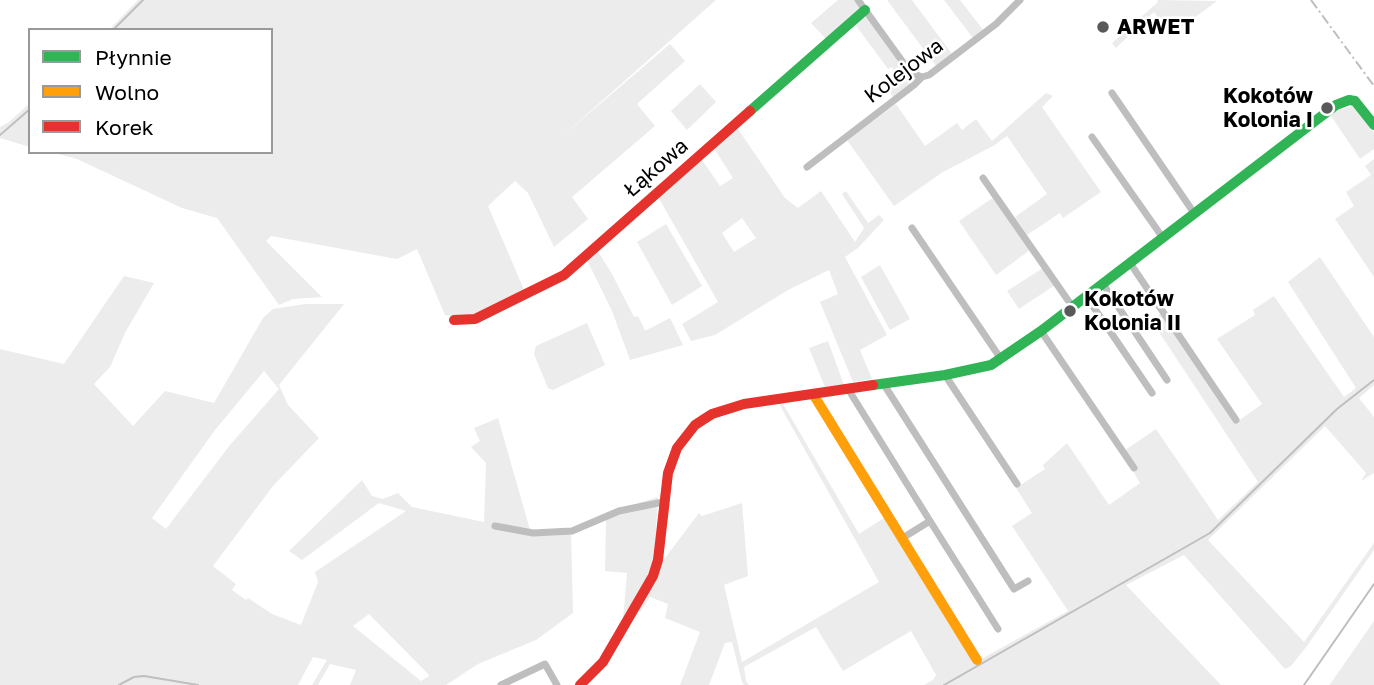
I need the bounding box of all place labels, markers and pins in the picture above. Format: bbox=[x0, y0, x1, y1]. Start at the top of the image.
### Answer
place label: ARWET bbox=[1117, 14, 1194, 40]
marker: ARWET bbox=[1095, 19, 1111, 35]
place label: Kokotów Kolonia I bbox=[1223, 83, 1313, 133]
marker: Kokotów Kolonia I bbox=[1319, 100, 1335, 116]
place label: Kokotów Kolonia II bbox=[1084, 286, 1181, 336]
marker: Kokotów Kolonia II bbox=[1062, 303, 1078, 319]

